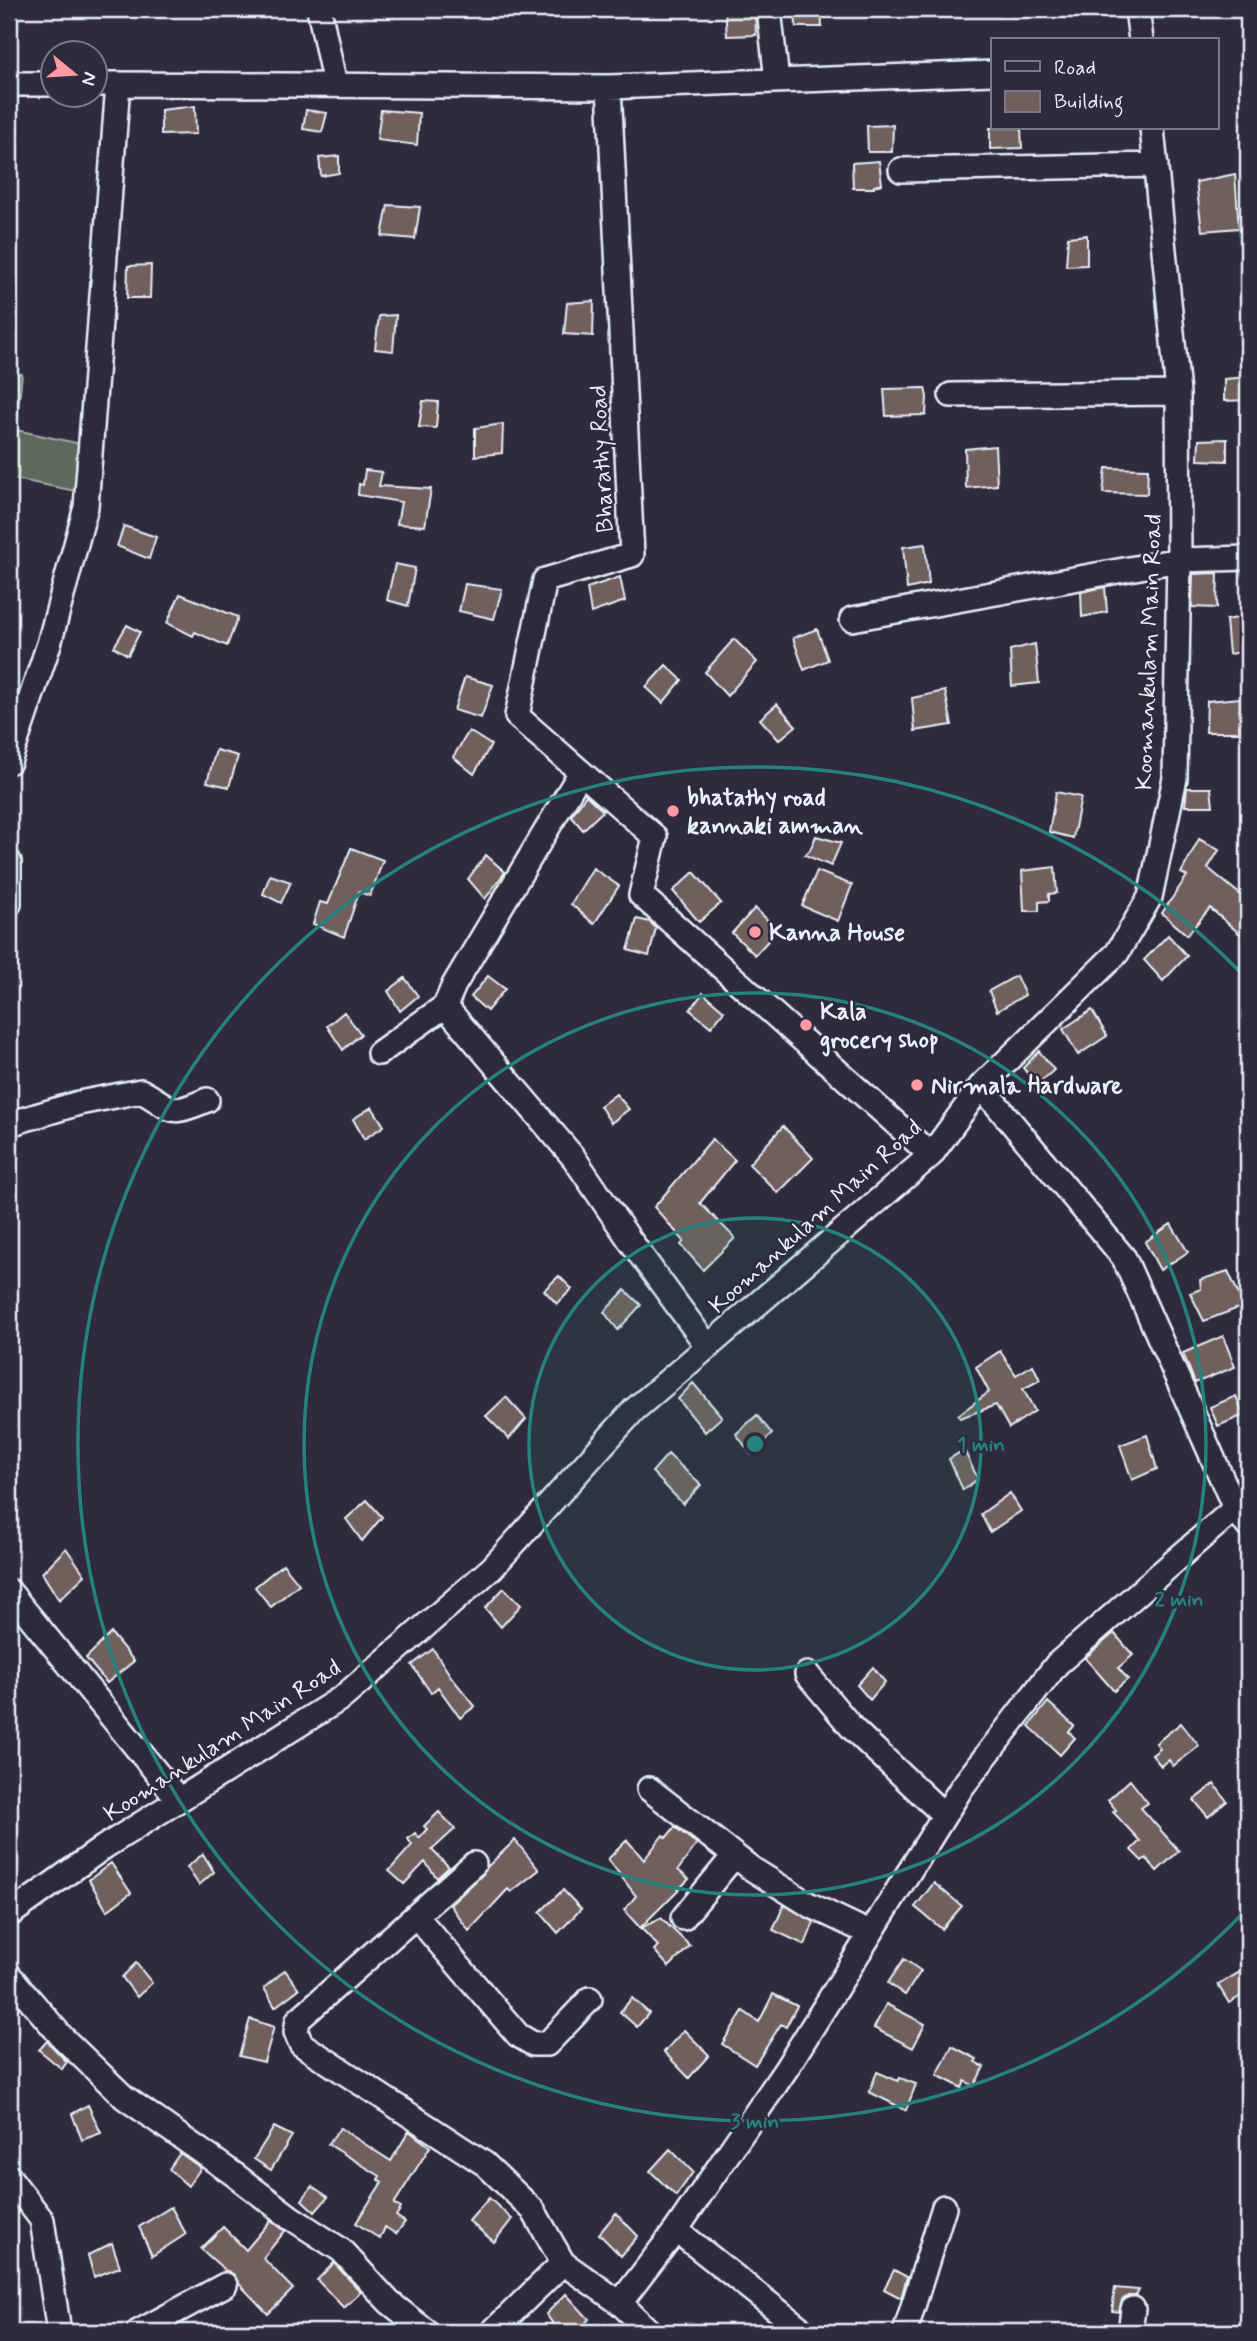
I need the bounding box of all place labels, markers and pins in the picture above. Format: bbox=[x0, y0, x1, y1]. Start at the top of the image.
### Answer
place label: bhatathy road kannaki amman bbox=[687, 783, 863, 842]
marker: bhatathy road kannaki amman bbox=[665, 803, 681, 819]
place label: Kanna House bbox=[769, 918, 905, 949]
marker: Kanna House bbox=[747, 924, 763, 940]
place label: Kala grocery shop bbox=[820, 997, 939, 1057]
marker: Kala grocery shop bbox=[798, 1017, 814, 1033]
place label: Nirmala Hardware bbox=[931, 1071, 1123, 1102]
marker: Nirmala Hardware bbox=[909, 1077, 925, 1093]
centre of rings bbox=[743, 1432, 767, 1456]

